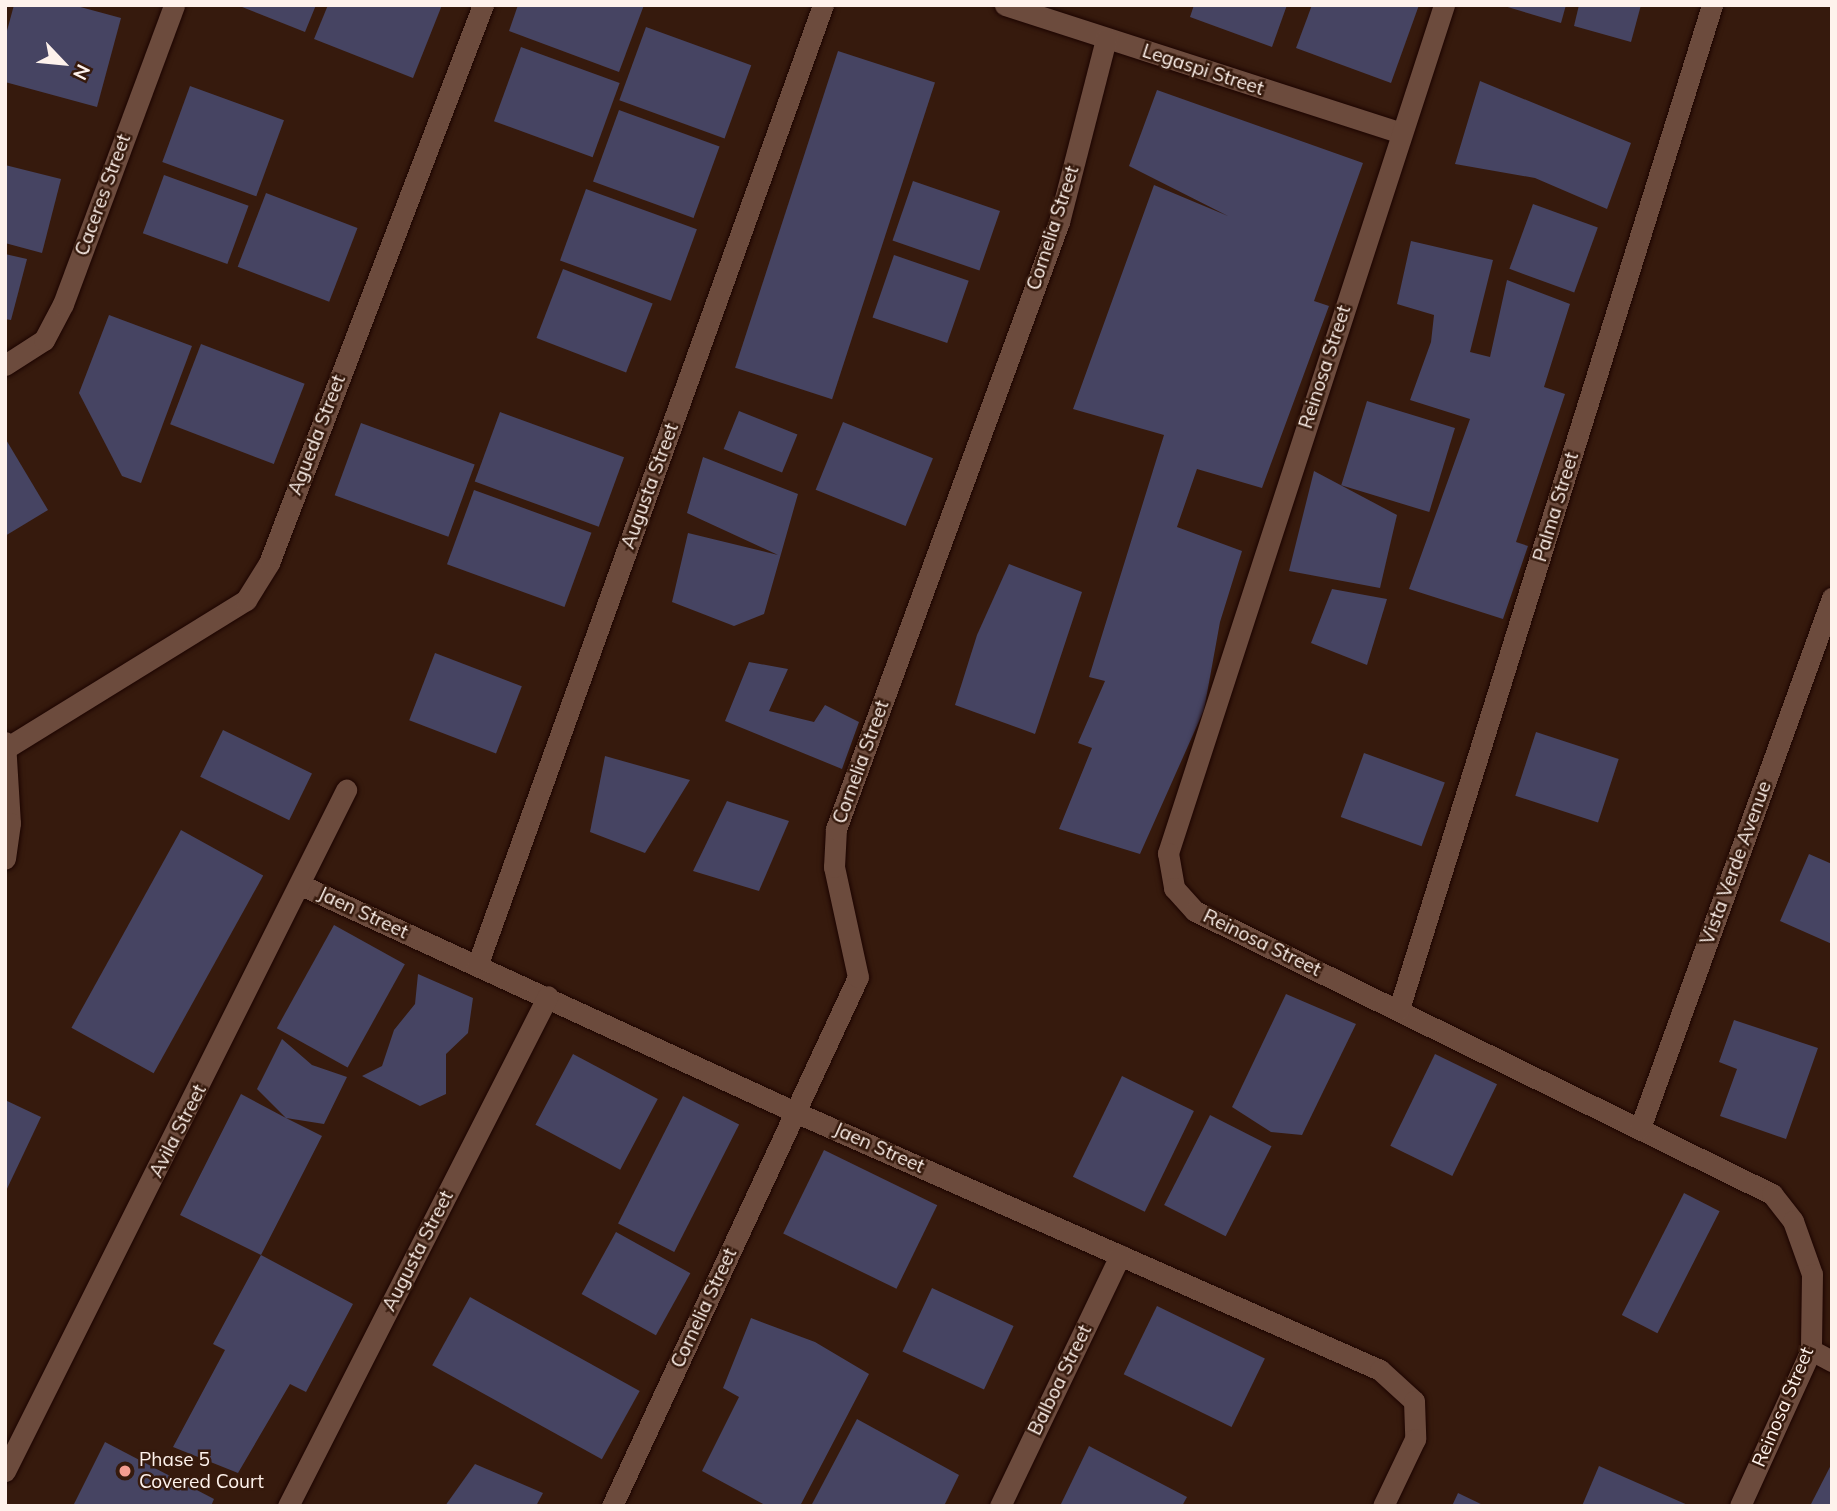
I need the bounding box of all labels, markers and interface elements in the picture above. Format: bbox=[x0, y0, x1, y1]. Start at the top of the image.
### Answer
north arrow bbox=[28, 28, 98, 98]
street label: Legaspi Street bbox=[1139, 40, 1267, 100]
text: N bbox=[68, 60, 96, 84]
street label: Caceres Street bbox=[70, 131, 136, 259]
street label: Cornelia Street bbox=[1022, 163, 1084, 293]
street label: Reinosa Street bbox=[1294, 303, 1356, 431]
street label: Agueda Street bbox=[284, 372, 350, 498]
street label: Augusta Street bbox=[617, 420, 683, 552]
street label: Palma Street bbox=[1529, 449, 1583, 565]
street label: Cornelia Street bbox=[828, 697, 894, 827]
street label: Vista Verde Avenue bbox=[1696, 778, 1776, 948]
street label: Jaen Street bbox=[314, 882, 412, 944]
street label: Reinosa Street bbox=[1199, 905, 1325, 981]
street label: Avila Street bbox=[145, 1081, 211, 1181]
street label: Jaen Street bbox=[830, 1118, 928, 1178]
street label: Augusta Street bbox=[378, 1187, 458, 1315]
street label: Cornelia Street bbox=[666, 1245, 742, 1371]
street label: Balboa Street bbox=[1023, 1321, 1097, 1439]
street label: Reinosa Street bbox=[1747, 1344, 1819, 1470]
place label: Phase 5 Covered Court bbox=[139, 1449, 264, 1493]
marker: Phase 5 Covered Court bbox=[117, 1463, 133, 1479]

